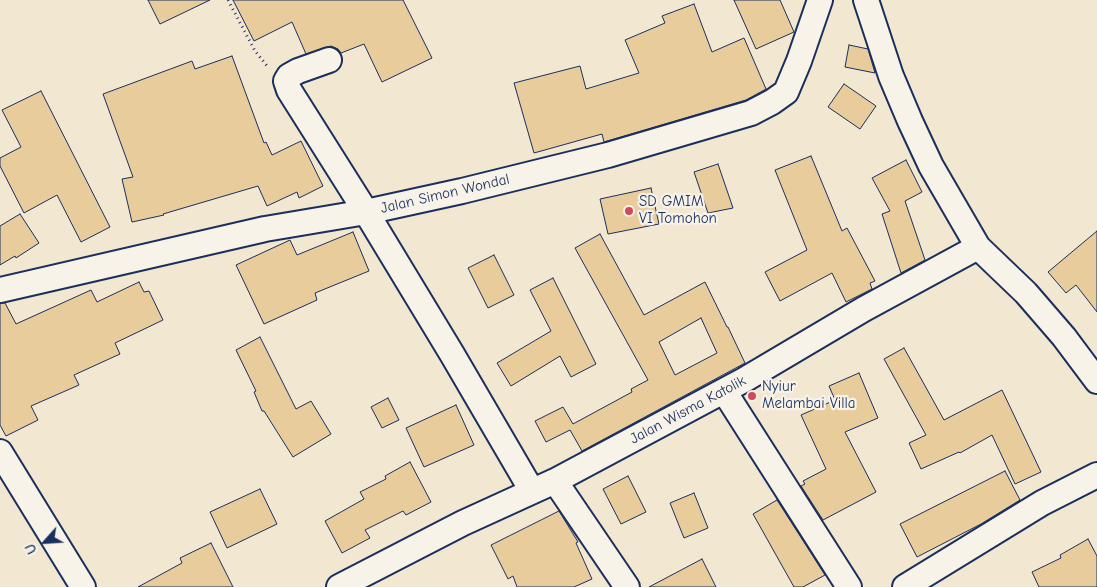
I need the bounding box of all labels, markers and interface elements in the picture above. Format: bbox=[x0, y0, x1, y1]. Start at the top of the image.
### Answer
street label: Jalan Simon Wondal bbox=[379, 170, 511, 218]
place label: SD GMIM VI Tomohon bbox=[639, 193, 717, 228]
marker: SD GMIM VI Tomohon bbox=[623, 205, 635, 217]
street label: Jalan Wisma Katolik bbox=[627, 372, 749, 448]
place label: Nyiur Melambai Villa bbox=[762, 378, 855, 413]
marker: Nyiur Melambai Villa bbox=[746, 390, 758, 402]
north arrow bbox=[20, 517, 70, 567]
text: U bbox=[21, 541, 41, 557]

